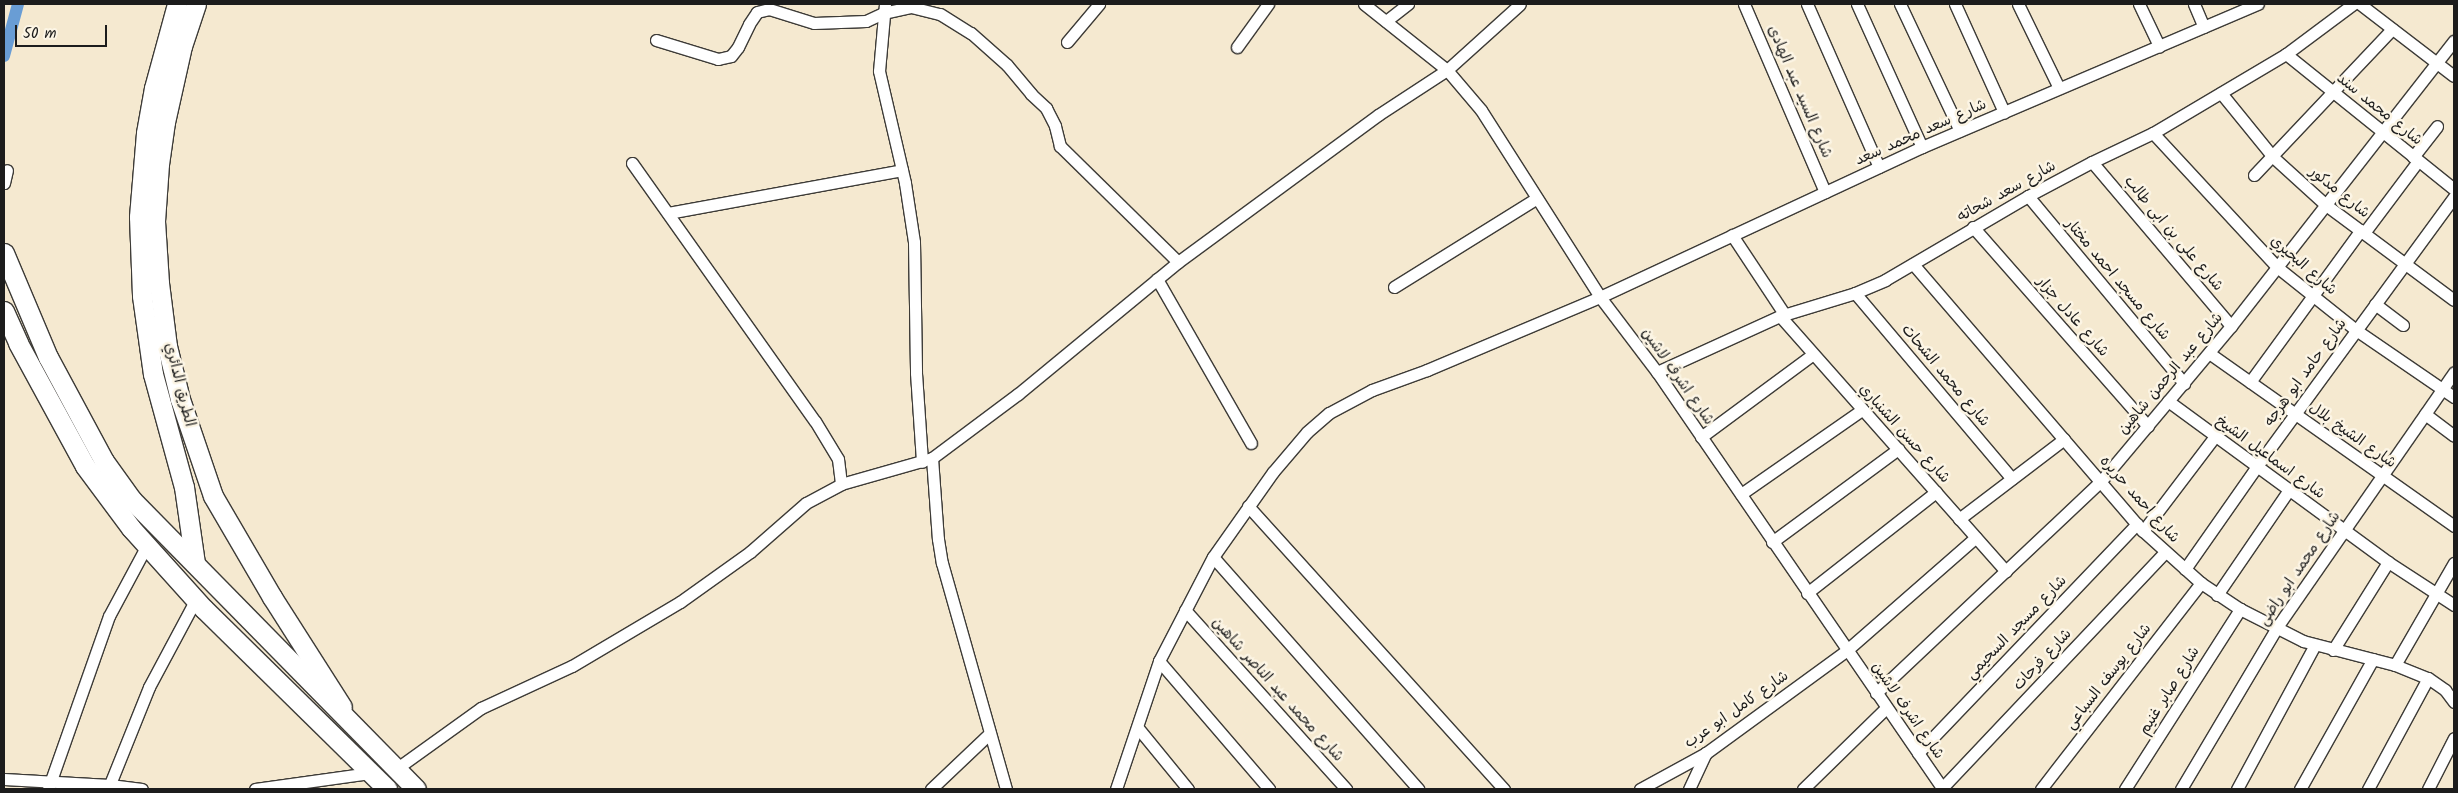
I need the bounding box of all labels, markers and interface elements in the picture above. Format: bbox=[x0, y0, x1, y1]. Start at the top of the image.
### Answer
scale bar bbox=[18, 15, 110, 47]
text: 50 m bbox=[23, 22, 57, 46]
street label: شارع السيد عبد الهادى bbox=[1763, 23, 1835, 161]
street label: شارع محمد سند bbox=[2333, 70, 2425, 150]
street label: شارع سعد محمد سعد bbox=[1852, 96, 1990, 170]
street label: شارع سعد شحاته bbox=[1955, 157, 2059, 227]
street label: شارع مدكور bbox=[2305, 163, 2373, 223]
street label: شارع على بن ابى طالب bbox=[2120, 173, 2226, 295]
street label: شارع مسجد احمد مختار bbox=[2061, 215, 2173, 345]
street label: شارع البحيري bbox=[2266, 232, 2340, 300]
street label: شارع عادل جزار bbox=[2032, 273, 2112, 361]
street label: شارع عبد الرحمن شاهين bbox=[2115, 309, 2227, 439]
street label: شارع حامد ابو هرجه bbox=[2261, 316, 2351, 430]
street label: شارع محمد الشحات bbox=[1897, 321, 1993, 431]
street label: شارع اشرف لاشين bbox=[1637, 325, 1717, 429]
street label: الطريق الدائري bbox=[160, 341, 198, 429]
street label: شارع حسن الشنباري bbox=[1855, 381, 1953, 487]
street label: شارع الشيخ بلال bbox=[2305, 399, 2399, 473]
street label: شارع اسماعيل الشيخ bbox=[2212, 412, 2328, 504]
street label: شارع احمد حريره bbox=[2095, 453, 2183, 547]
street label: شارع محمد ابو راضى bbox=[2255, 509, 2345, 629]
street label: شارع مسجد السحيمي bbox=[1963, 572, 2071, 684]
street label: شارع محمد عبد الناصر شاهين bbox=[1207, 614, 1347, 766]
street label: شارع يوسف السباعي bbox=[2062, 621, 2156, 733]
street label: شارع فرحات bbox=[2010, 626, 2076, 694]
street label: شارع صابر غنيم bbox=[2136, 644, 2204, 738]
street label: شارع اشرف لاشين bbox=[1867, 659, 1947, 763]
street label: شارع كامل ابو عرب bbox=[1681, 667, 1793, 753]

